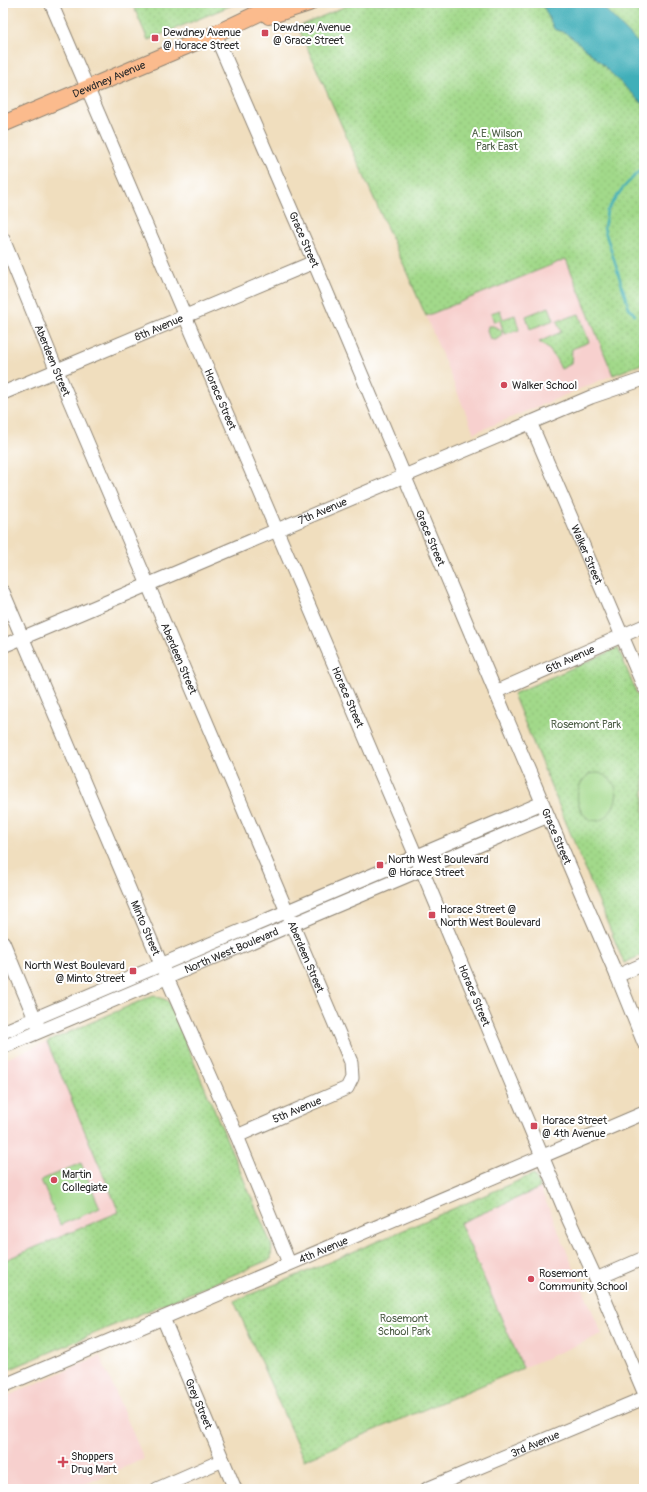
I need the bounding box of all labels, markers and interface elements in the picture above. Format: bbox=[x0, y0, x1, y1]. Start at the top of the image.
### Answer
place label: Dewdney Avenue @ Grace Street bbox=[273, 21, 351, 47]
place label: Dewdney Avenue @ Horace Street bbox=[163, 26, 241, 52]
marker: Dewdney Avenue @ Grace Street bbox=[260, 28, 270, 38]
marker: Dewdney Avenue @ Horace Street bbox=[150, 33, 160, 43]
street label: Dewdney Avenue bbox=[71, 58, 148, 100]
park label: A.E. Wilson Park East bbox=[472, 127, 522, 153]
street label: Grace Street bbox=[286, 210, 322, 270]
street label: 8th Avenue bbox=[133, 311, 185, 343]
street label: Aberdeen Street bbox=[32, 322, 74, 399]
street label: Horace Street bbox=[202, 367, 240, 432]
place label: Walker School bbox=[512, 379, 577, 392]
marker: Walker School bbox=[499, 380, 509, 390]
street label: 7th Avenue bbox=[296, 494, 349, 527]
street label: Grace Street bbox=[413, 508, 448, 568]
street label: Walker Street bbox=[568, 523, 606, 586]
street label: Aberdeen Street bbox=[158, 621, 200, 697]
street label: 6th Avenue bbox=[543, 642, 597, 675]
street label: Horace Street bbox=[329, 665, 367, 730]
park label: Rosemont Park bbox=[551, 718, 622, 731]
street label: Grace Street bbox=[539, 806, 575, 867]
place label: North West Boulevard @ Horace Street bbox=[388, 853, 489, 879]
marker: North West Boulevard @ Horace Street bbox=[375, 860, 385, 870]
street label: Minto Street bbox=[128, 898, 163, 958]
place label: Horace Street @ North West Boulevard bbox=[440, 903, 541, 929]
marker: Horace Street @ North West Boulevard bbox=[427, 910, 437, 920]
street label: Aberdeen Street bbox=[285, 919, 327, 995]
street label: North West Boulevard bbox=[182, 925, 280, 976]
place label: North West Boulevard @ Minto Street bbox=[24, 959, 126, 985]
street label: Horace Street bbox=[456, 963, 493, 1028]
marker: North West Boulevard @ Minto Street bbox=[128, 966, 138, 976]
street label: 5th Avenue bbox=[271, 1094, 324, 1126]
place label: Horace Street @ 4th Avenue bbox=[542, 1114, 608, 1140]
marker: Horace Street @ 4th Avenue bbox=[529, 1121, 539, 1131]
place label: Martin Collegiate bbox=[62, 1168, 108, 1194]
marker: Martin Collegiate bbox=[49, 1175, 59, 1185]
street label: 4th Avenue bbox=[297, 1233, 350, 1266]
place label: Rosemont Community School bbox=[539, 1267, 628, 1293]
marker: Rosemont Community School bbox=[526, 1274, 536, 1284]
park label: Rosemont School Park bbox=[377, 1312, 431, 1338]
street label: Grey Street bbox=[183, 1377, 216, 1431]
street label: 3rd Avenue bbox=[509, 1428, 562, 1460]
place label: Shoppers Drug Mart bbox=[71, 1450, 117, 1476]
marker: Shoppers Drug Mart bbox=[58, 1457, 68, 1467]

